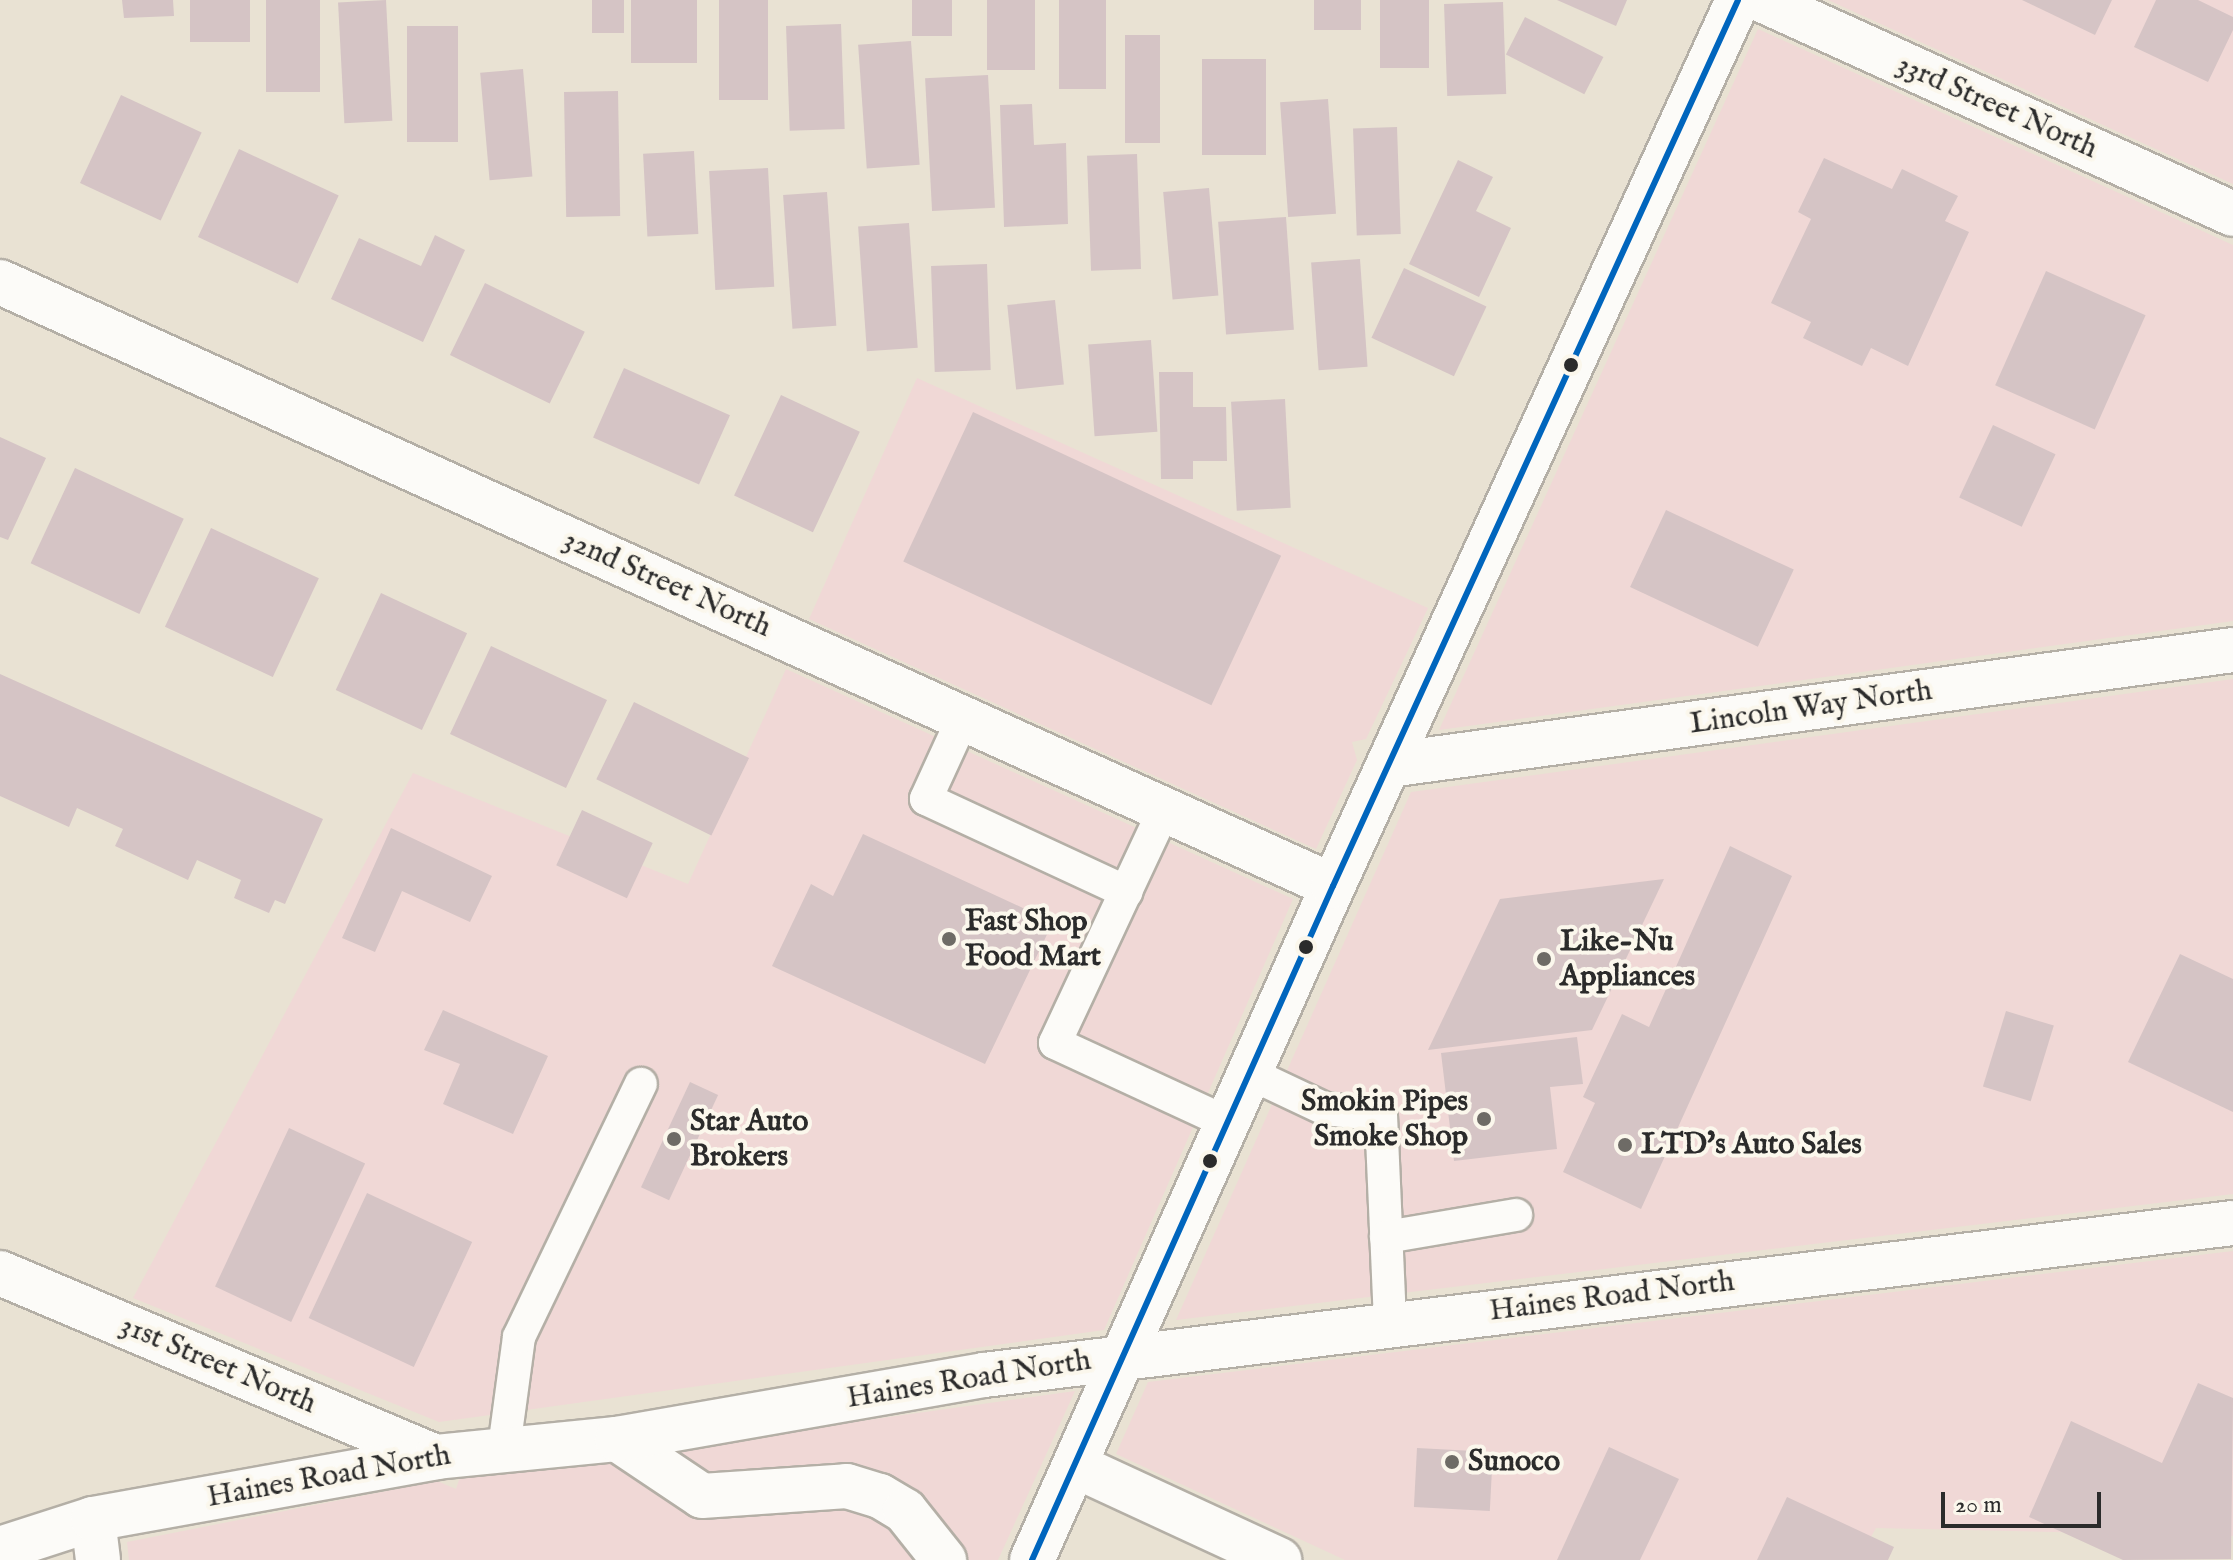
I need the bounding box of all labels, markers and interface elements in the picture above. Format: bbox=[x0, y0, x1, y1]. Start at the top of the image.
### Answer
street label: 33rd Street North bbox=[1891, 47, 2103, 167]
unlabelled marker bbox=[1563, 357, 1579, 373]
street label: 32nd Street North bbox=[558, 522, 776, 646]
street label: Lincoln Way North bbox=[1688, 673, 1934, 743]
place label: Fast Shop Food Mart bbox=[965, 904, 1101, 974]
place label: Like-Nu Appliances bbox=[1560, 924, 1695, 994]
marker: Fast Shop Food Mart bbox=[940, 930, 958, 948]
unlabelled marker bbox=[1298, 939, 1314, 955]
marker: Like-Nu Appliances bbox=[1535, 950, 1553, 968]
place label: Smokin Pipes Smoke Shop bbox=[1301, 1084, 1468, 1154]
place label: Star Auto Brokers bbox=[690, 1104, 808, 1174]
marker: Smokin Pipes Smoke Shop bbox=[1475, 1110, 1493, 1128]
place label: LTD's Auto Sales bbox=[1641, 1127, 1862, 1163]
marker: Star Auto Brokers bbox=[665, 1130, 683, 1148]
marker: LTD's Auto Sales bbox=[1616, 1136, 1634, 1154]
unlabelled marker bbox=[1202, 1153, 1218, 1169]
street label: Haines Road North bbox=[1488, 1264, 1736, 1330]
street label: 31st Street North bbox=[115, 1308, 321, 1422]
street label: Haines Road North bbox=[844, 1343, 1094, 1417]
street label: Haines Road North bbox=[205, 1438, 453, 1516]
place label: Sunoco bbox=[1468, 1444, 1560, 1480]
marker: Sunoco bbox=[1443, 1453, 1461, 1471]
scale bar bbox=[1945, 1476, 2105, 1526]
text: 20 m bbox=[1955, 1490, 2002, 1521]

